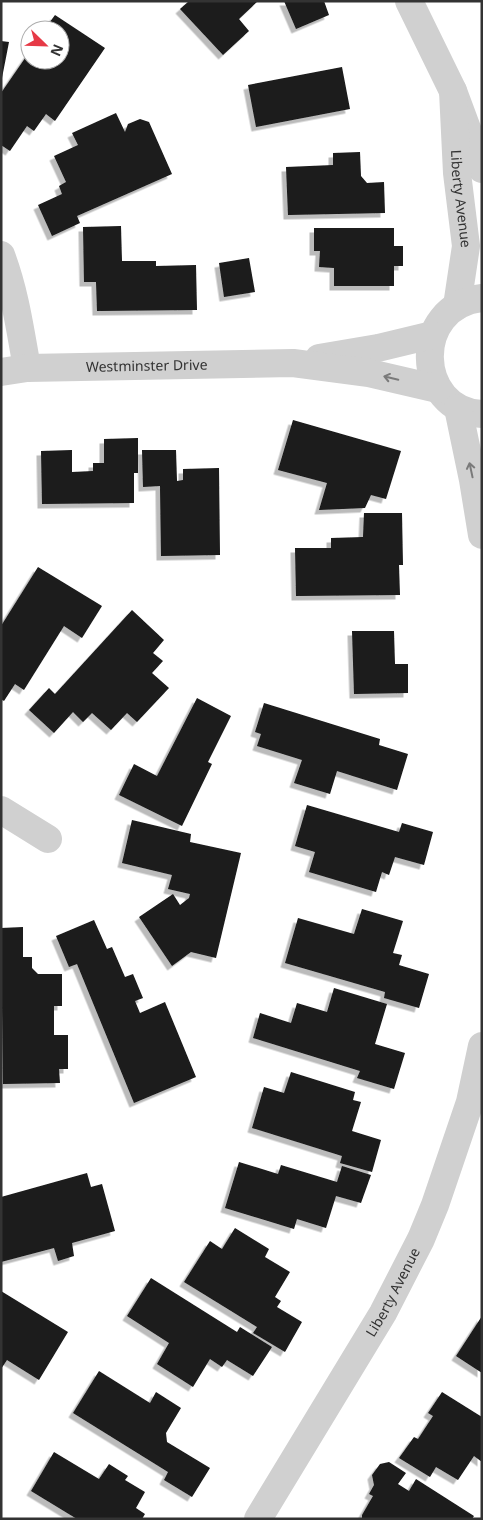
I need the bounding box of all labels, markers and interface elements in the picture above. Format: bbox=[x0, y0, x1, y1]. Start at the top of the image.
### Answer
north arrow bbox=[20, 20, 70, 70]
text: N bbox=[46, 41, 68, 59]
street label: Liberty Avenue bbox=[447, 149, 476, 249]
street label: Westminster Drive bbox=[86, 355, 208, 376]
one-way arrow bbox=[383, 373, 399, 382]
one-way arrow bbox=[466, 462, 475, 478]
street label: Liberty Avenue bbox=[361, 1244, 424, 1340]

